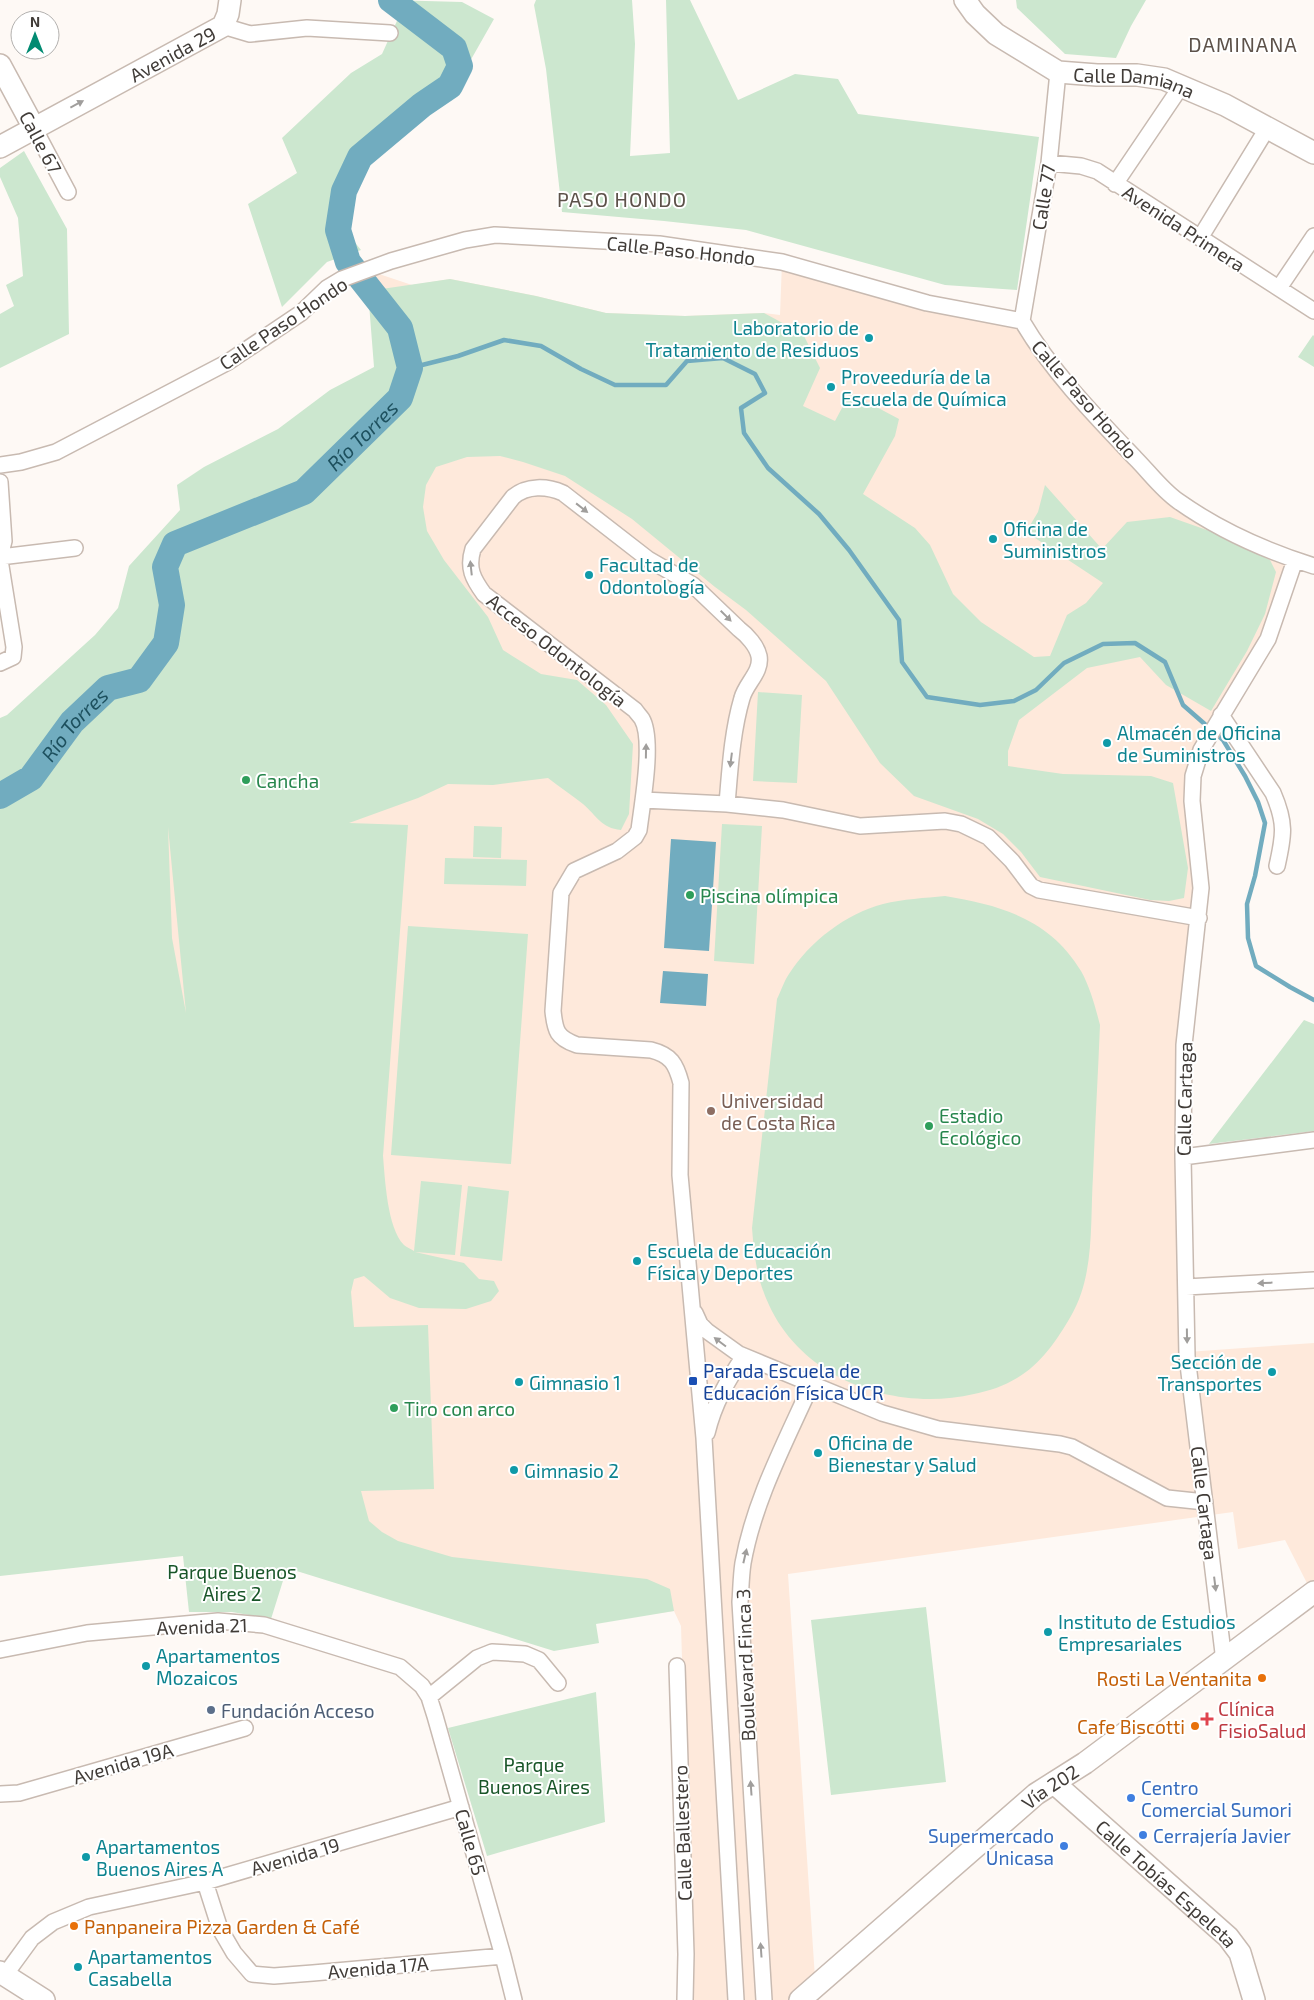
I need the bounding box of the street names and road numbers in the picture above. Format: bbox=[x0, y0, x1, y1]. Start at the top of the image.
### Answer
street label: Avenida 29 bbox=[125, 21, 219, 86]
street label: Calle Damiana bbox=[1072, 62, 1198, 102]
street label: Calle 67 bbox=[15, 107, 67, 177]
street label: Calle 77 bbox=[1026, 162, 1060, 232]
street label: Avenida Primera bbox=[1118, 180, 1250, 276]
street label: Calle Paso Hondo bbox=[605, 231, 757, 269]
street label: Calle Paso Hondo bbox=[215, 272, 351, 374]
street label: Calle Paso Hondo bbox=[1027, 335, 1143, 463]
street label: Acceso Odontología bbox=[483, 588, 631, 712]
street label: Calle Cartaga bbox=[1172, 1042, 1196, 1156]
street label: Calle Cartaga bbox=[1187, 1445, 1223, 1561]
street label: Boulevard Finca 3 bbox=[731, 1588, 759, 1742]
street label: Avenida 21 bbox=[156, 1613, 248, 1639]
street label: Avenida 19A bbox=[70, 1738, 176, 1788]
street label: Vía 202 bbox=[1016, 1759, 1082, 1813]
street label: Calle Ballestero bbox=[668, 1765, 696, 1901]
street label: Calle 65 bbox=[451, 1806, 491, 1878]
street label: Calle Tobías Espeleta bbox=[1092, 1814, 1243, 1951]
street label: Avenida 19 bbox=[248, 1832, 342, 1880]
street label: Avenida 17A bbox=[327, 1951, 430, 1983]

